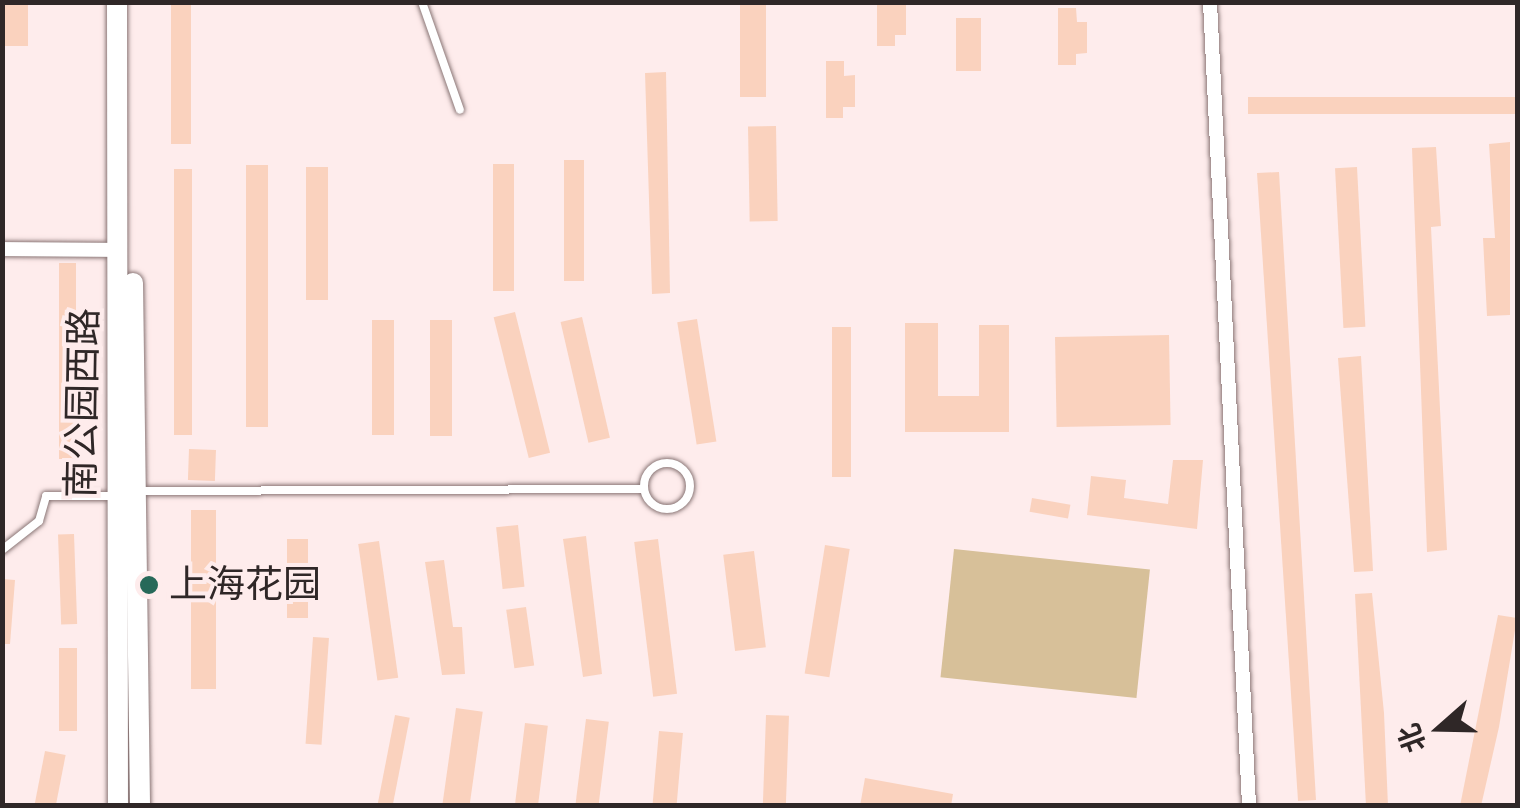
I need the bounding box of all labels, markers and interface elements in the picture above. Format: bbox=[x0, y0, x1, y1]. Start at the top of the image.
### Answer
street label: 南公园西路 bbox=[59, 308, 107, 498]
place label: 上海花园 bbox=[169, 562, 321, 608]
marker: 上海花园 bbox=[138, 574, 160, 596]
north arrow bbox=[1390, 678, 1490, 778]
text: 北 bbox=[1391, 719, 1433, 757]

